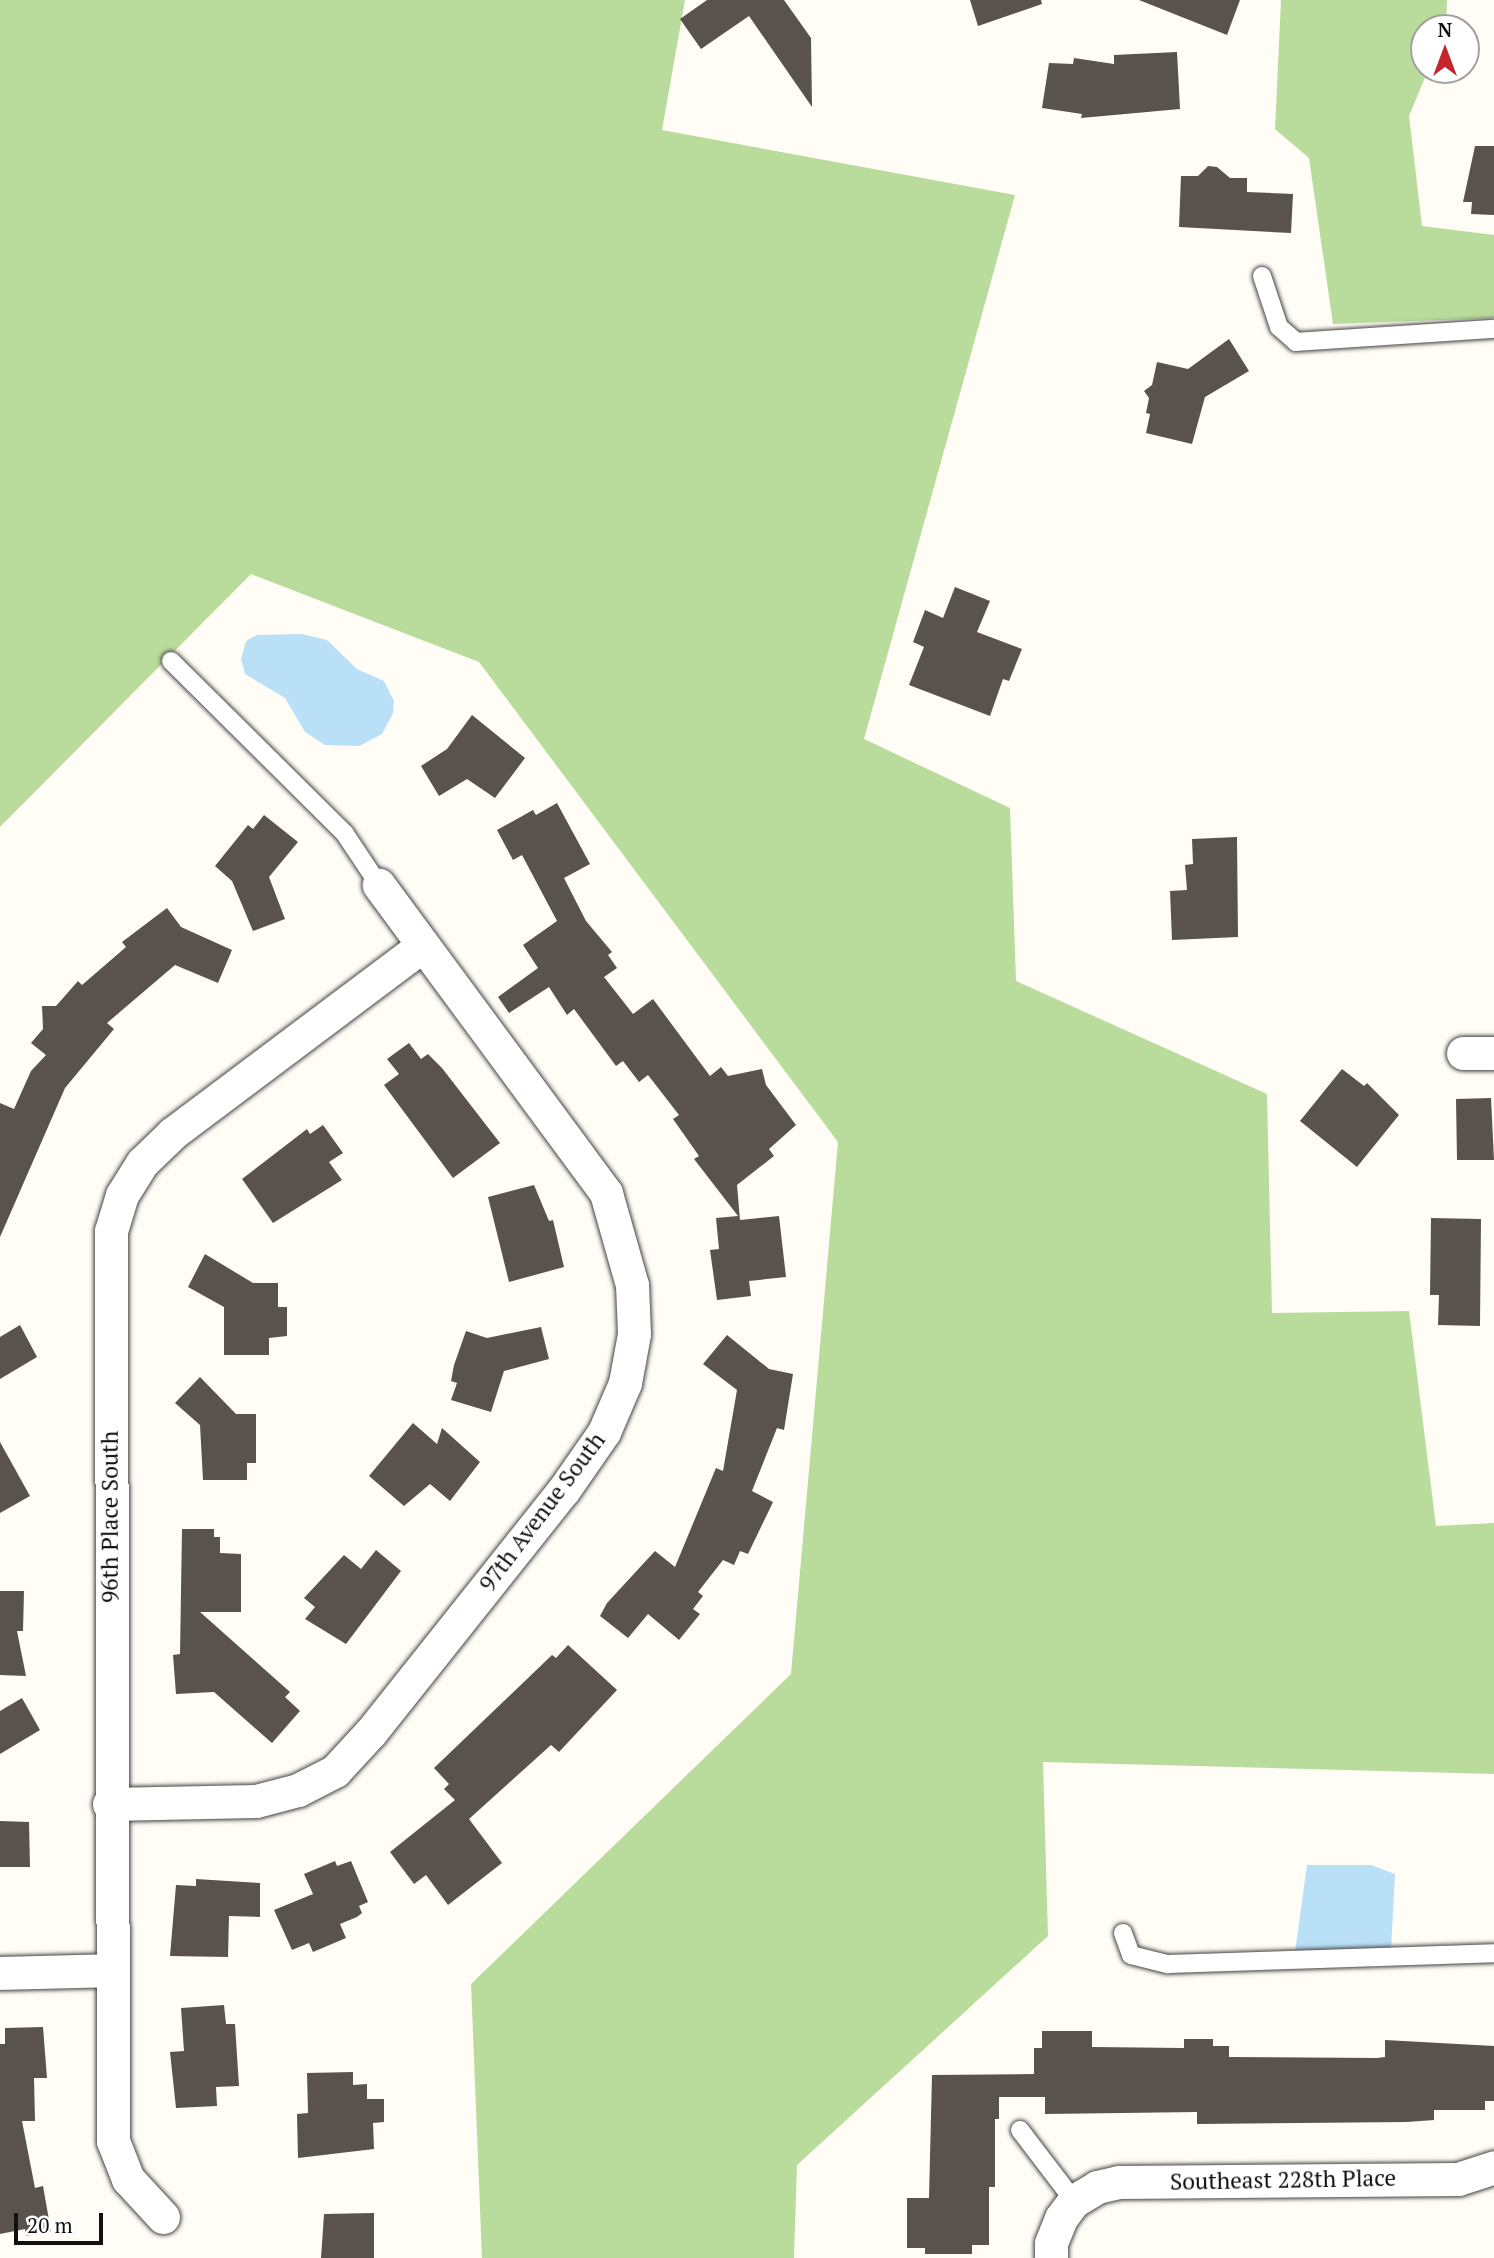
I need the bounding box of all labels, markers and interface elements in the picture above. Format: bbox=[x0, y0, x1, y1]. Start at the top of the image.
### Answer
north arrow bbox=[1410, 14, 1480, 84]
text: N bbox=[1438, 17, 1452, 42]
street label: 97th Avenue South bbox=[473, 1427, 611, 1597]
street label: 96th Place South bbox=[96, 1431, 124, 1603]
street label: Southeast 228th Place bbox=[1170, 2164, 1396, 2196]
scale bar bbox=[18, 2198, 107, 2242]
text: 20 m bbox=[27, 2211, 73, 2239]

